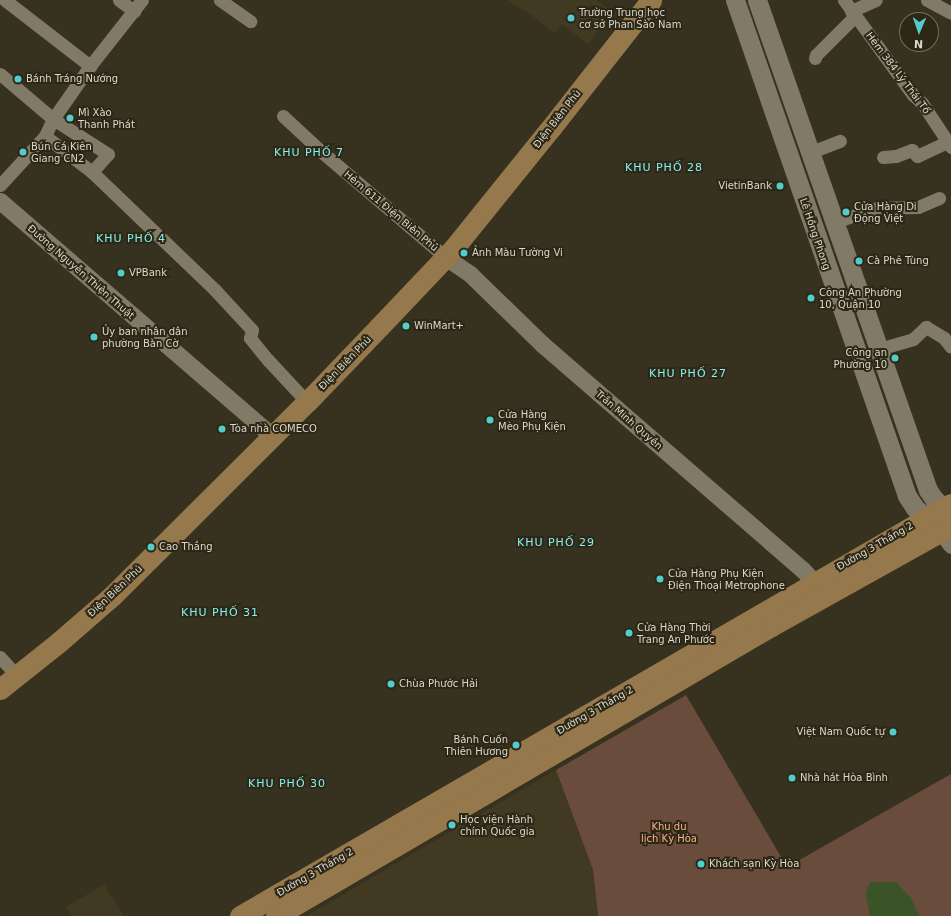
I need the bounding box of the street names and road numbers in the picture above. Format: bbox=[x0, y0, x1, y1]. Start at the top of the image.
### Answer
street label: Hẻm 384 Lý Thái Tổ bbox=[863, 30, 933, 116]
street label: Điện Biên Phủ bbox=[531, 88, 583, 150]
street label: Hẻm 611 Điện Biên Phủ bbox=[342, 168, 440, 254]
street label: Lê Hồng Phong bbox=[797, 196, 833, 272]
street label: Đường Nguyễn Thiện Thuật bbox=[25, 222, 137, 322]
street label: Điện Biên Phủ bbox=[316, 334, 374, 392]
street label: Trần Minh Quyền bbox=[593, 388, 665, 452]
street label: Đường 3 Tháng 2 bbox=[835, 519, 915, 573]
street label: Điện Biên Phủ bbox=[85, 563, 145, 619]
street label: Đường 3 Tháng 2 bbox=[555, 683, 635, 737]
street label: Đường 3 Tháng 2 bbox=[275, 845, 355, 899]

